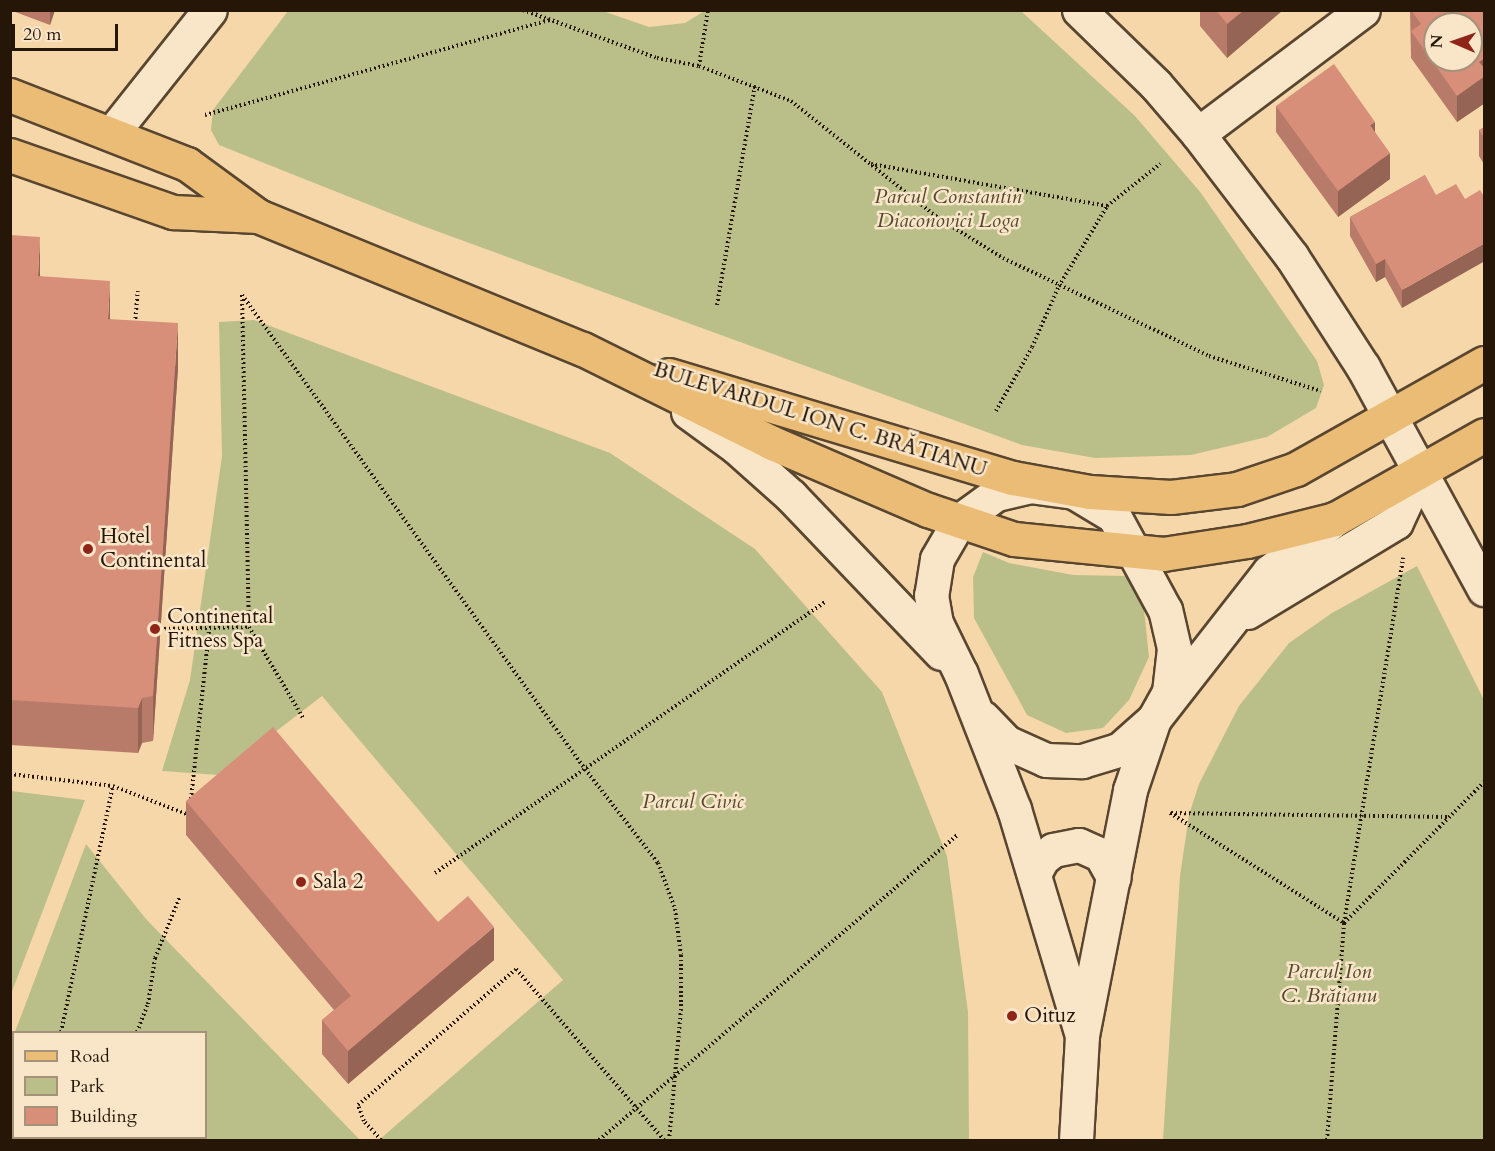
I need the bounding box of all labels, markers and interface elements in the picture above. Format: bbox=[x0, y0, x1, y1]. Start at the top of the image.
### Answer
scale bar bbox=[15, 12, 122, 50]
north arrow bbox=[1423, 12, 1483, 72]
text: 20 m bbox=[23, 22, 62, 47]
text: N bbox=[1426, 34, 1448, 49]
park label: Parcul Constantin Diaconovici Loga bbox=[874, 184, 1022, 234]
street label: BULEVARDUL ION C. BRĂTIANU bbox=[650, 357, 990, 483]
place label: Hotel Continental bbox=[100, 524, 206, 574]
marker: Hotel Continental bbox=[81, 542, 95, 556]
place label: Continental Fitness Spa bbox=[167, 604, 273, 654]
marker: Continental Fitness Spa bbox=[148, 622, 162, 636]
park label: Parcul Civic bbox=[642, 789, 744, 815]
place label: Sala 2 bbox=[313, 869, 363, 895]
marker: Sala 2 bbox=[294, 875, 308, 889]
park label: Parcul Ion C. Brătianu bbox=[1281, 959, 1377, 1009]
place label: Oituz bbox=[1024, 1003, 1076, 1029]
marker: Oituz bbox=[1005, 1009, 1019, 1023]
legend bbox=[12, 1031, 207, 1139]
text: Road bbox=[70, 1044, 110, 1069]
text: Park bbox=[70, 1074, 105, 1099]
text: Building bbox=[70, 1104, 137, 1129]

